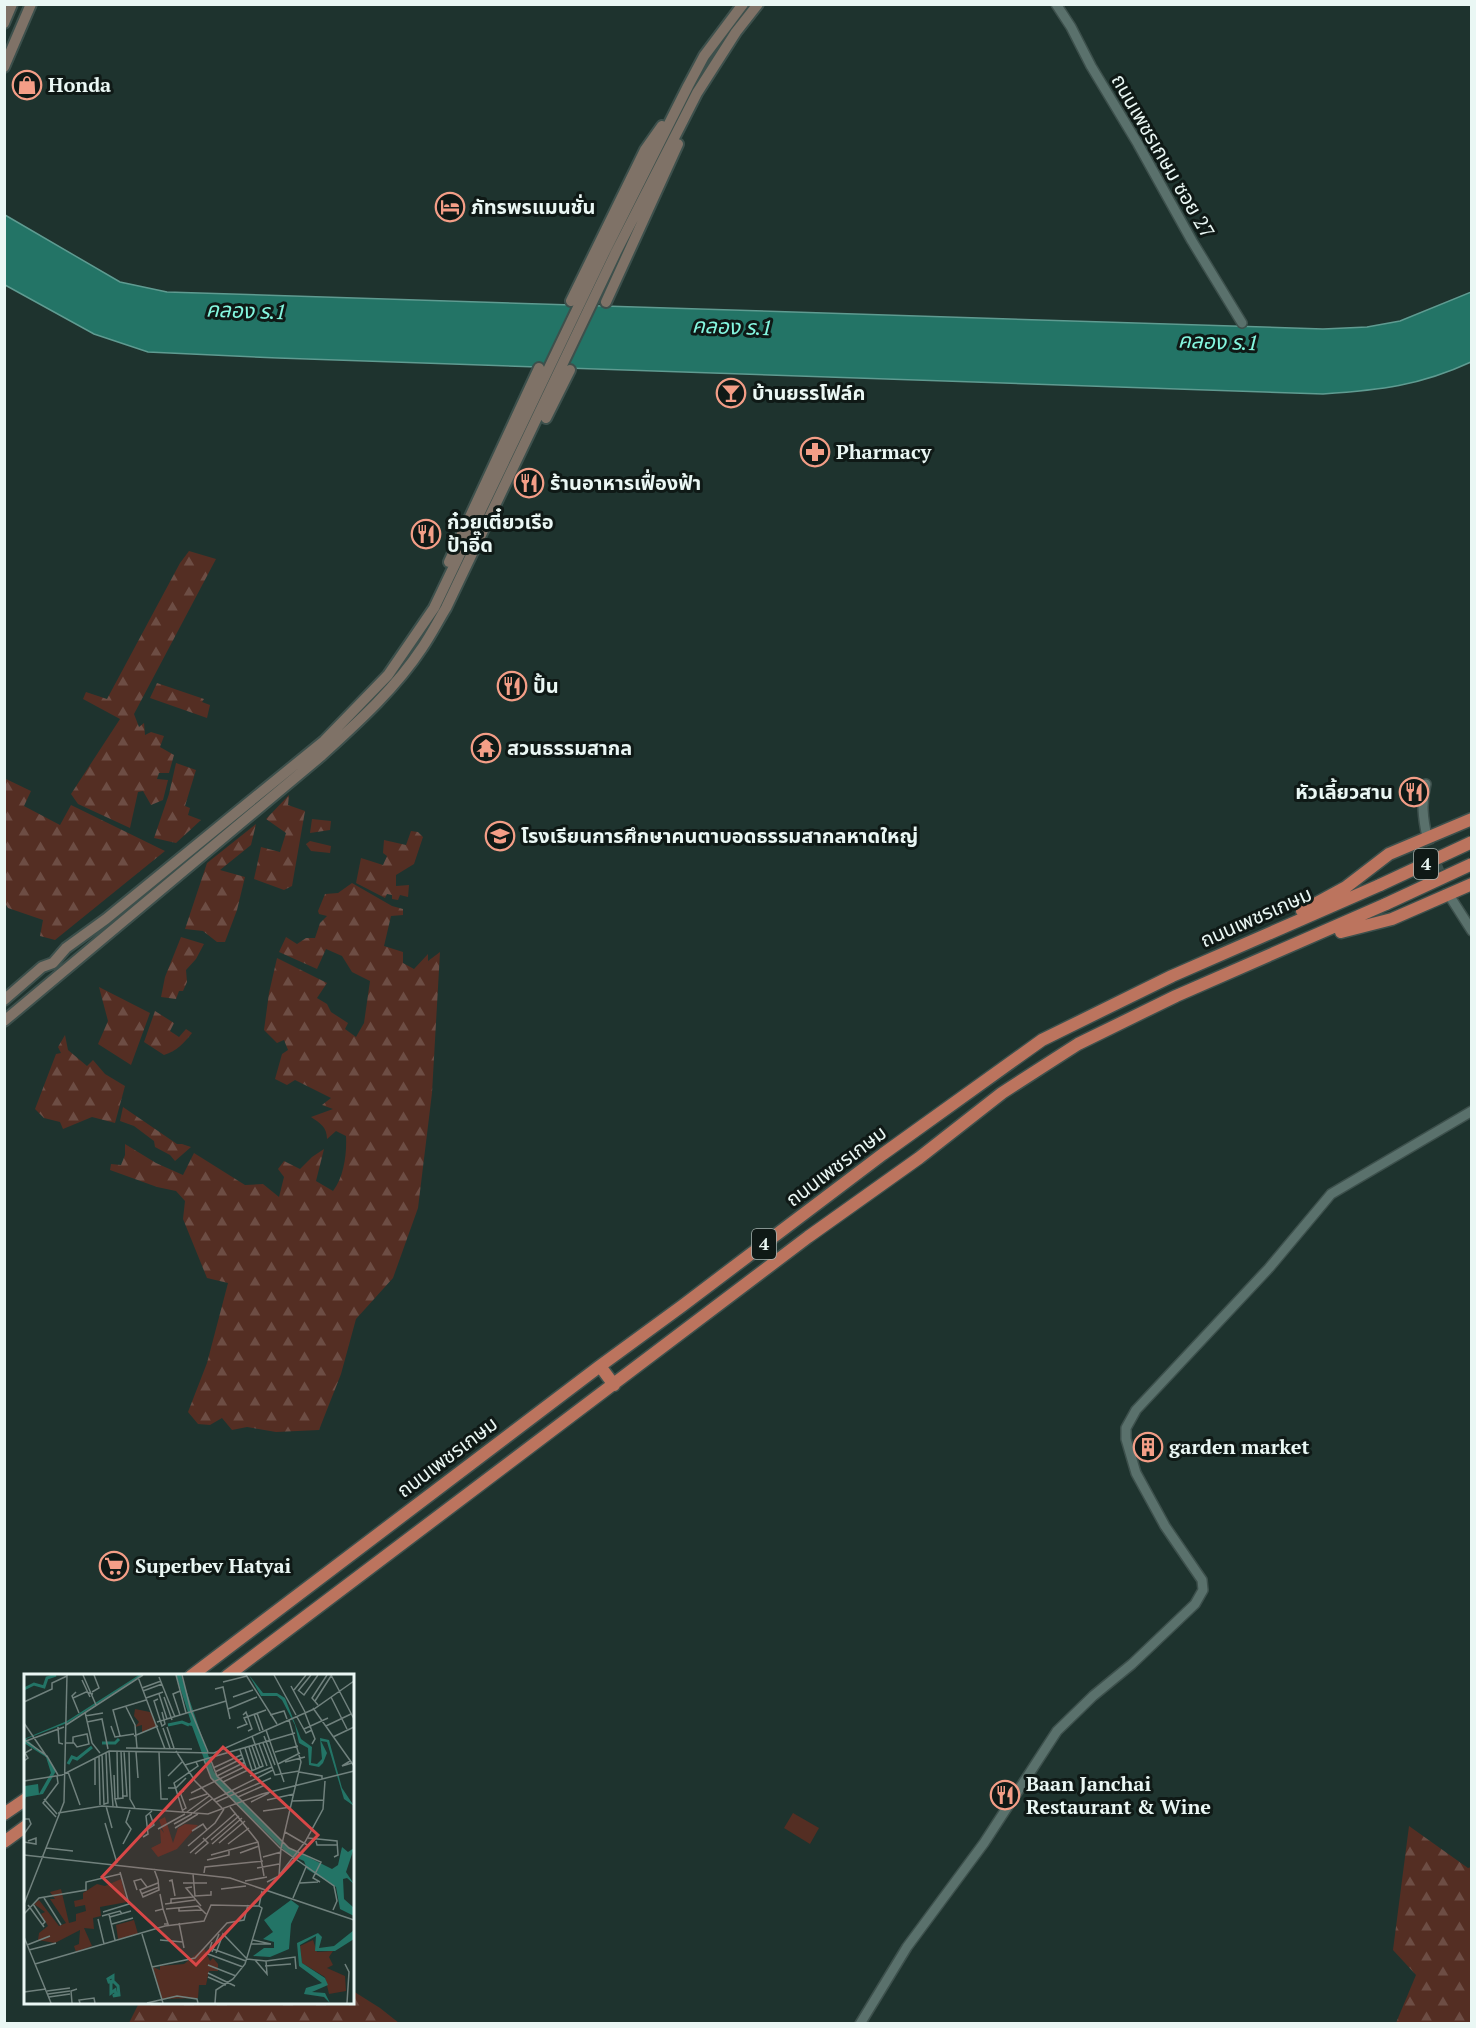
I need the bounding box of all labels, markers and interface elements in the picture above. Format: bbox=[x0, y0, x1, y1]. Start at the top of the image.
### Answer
shop icon: Honda bbox=[11, 69, 43, 101]
street label: ถนนเพชรเกษม ซอย 27 bbox=[1105, 69, 1221, 243]
place label: Honda bbox=[48, 71, 111, 98]
hotel icon: ภัทรพรแมนชั่น bbox=[434, 191, 466, 223]
place label: ภัทรพรแมนชั่น bbox=[471, 193, 595, 220]
water label: คลอง ร.1 bbox=[205, 295, 287, 325]
water label: คลอง ร.1 bbox=[691, 311, 773, 341]
water label: คลอง ร.1 bbox=[1177, 326, 1259, 356]
bar icon: บ้านยรรโฟล์ค bbox=[715, 377, 747, 409]
place label: บ้านยรรโฟล์ค bbox=[752, 379, 865, 406]
pharmacy icon: Pharmacy bbox=[799, 436, 831, 468]
place label: Pharmacy bbox=[836, 438, 932, 465]
restaurant icon: ร้านอาหารเฟื่องฟ้า bbox=[513, 467, 545, 499]
place label: ร้านอาหารเฟื่องฟ้า bbox=[550, 469, 701, 496]
place label: ก๋วยเตี๋ยวเรือ ป้าอี๊ด bbox=[447, 508, 554, 558]
restaurant icon: ก๋วยเตี๋ยวเรือ ป้าอี๊ด bbox=[410, 518, 442, 550]
restaurant icon: ปั้น bbox=[496, 670, 528, 702]
place label: ปั้น bbox=[533, 672, 559, 699]
temple icon: สวนธรรมสากล bbox=[470, 732, 502, 764]
place label: สวนธรรมสากล bbox=[507, 734, 632, 761]
restaurant icon: หัวเลี้ยวสาน bbox=[1398, 776, 1430, 808]
place label: หัวเลี้ยวสาน bbox=[1295, 778, 1393, 805]
school or university icon: โรงเรียนการศึกษาคนตาบอดธรรมสากลหาดใหญ่ bbox=[484, 820, 516, 852]
place label: โรงเรียนการศึกษาคนตาบอดธรรมสากลหาดใหญ่ bbox=[521, 822, 918, 849]
road number: 4 bbox=[1414, 849, 1438, 879]
street label: ถนนเพชรเกษม bbox=[1196, 880, 1316, 953]
street label: ถนนเพชรเกษม bbox=[780, 1119, 892, 1212]
road number: 4 bbox=[752, 1229, 776, 1259]
street label: ถนนเพชรเกษม bbox=[391, 1410, 503, 1503]
building icon: garden market bbox=[1132, 1431, 1164, 1463]
place label: garden market bbox=[1169, 1433, 1309, 1460]
supermarket icon: Superbev Hatyai bbox=[98, 1550, 130, 1582]
place label: Superbev Hatyai bbox=[135, 1552, 292, 1579]
inset map bbox=[24, 1674, 354, 2004]
place label: Baan Janchai Restaurant & Wine bbox=[1026, 1770, 1211, 1820]
restaurant icon: Baan Janchai Restaurant & Wine bbox=[989, 1779, 1021, 1811]

